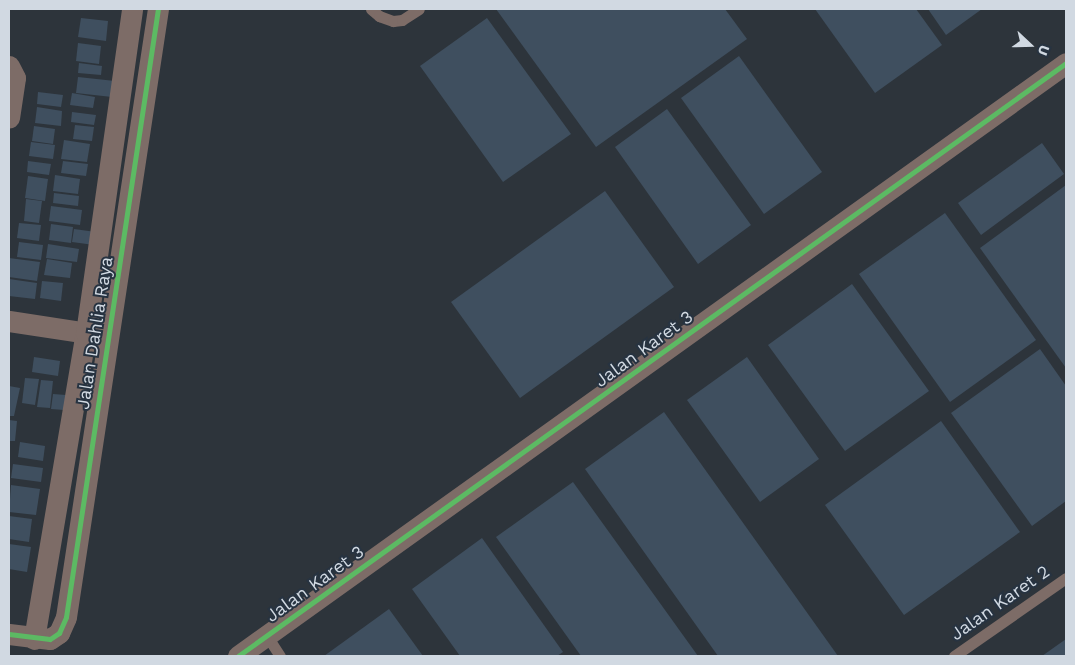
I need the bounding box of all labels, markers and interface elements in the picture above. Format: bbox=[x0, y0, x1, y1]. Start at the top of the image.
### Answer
north arrow bbox=[1005, 20, 1055, 70]
text: U bbox=[1035, 43, 1053, 58]
street label: Jalan Dahlia Raya bbox=[72, 255, 118, 411]
street label: Jalan Karet 3 bbox=[591, 306, 697, 392]
street label: Jalan Karet 3 bbox=[262, 541, 368, 627]
street label: Jalan Karet 2 bbox=[946, 561, 1054, 645]

